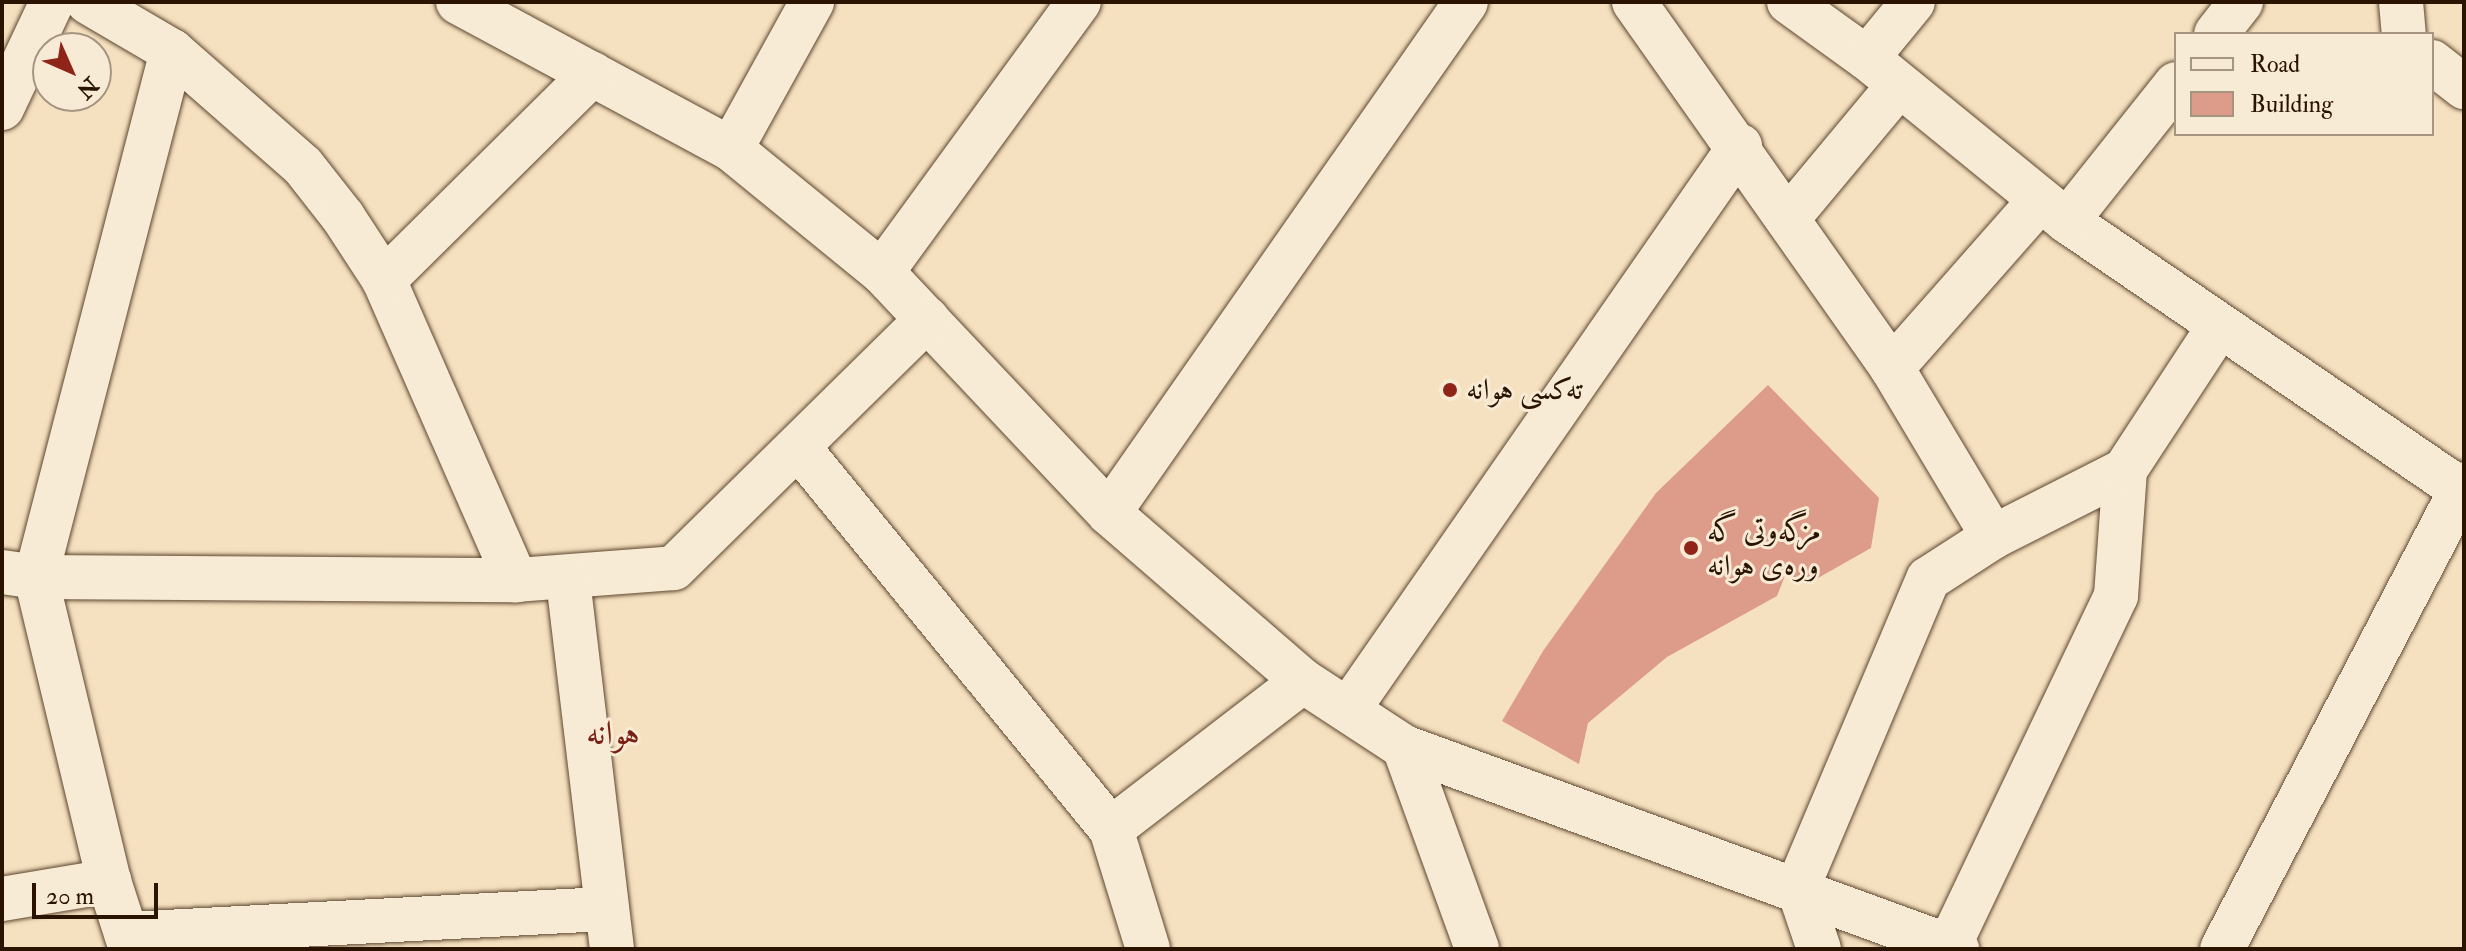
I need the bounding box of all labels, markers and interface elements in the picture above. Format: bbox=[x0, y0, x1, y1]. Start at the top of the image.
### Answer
north arrow bbox=[32, 32, 112, 112]
legend bbox=[2174, 32, 2434, 136]
text: Road bbox=[2250, 49, 2300, 80]
text: N bbox=[71, 71, 104, 104]
text: Building bbox=[2250, 89, 2333, 120]
place label: تەکسی هوانە bbox=[1466, 372, 1583, 408]
marker: تەکسی هوانە bbox=[1441, 381, 1459, 399]
place label: مزگەوتی گە ورەی هوانە bbox=[1707, 513, 1821, 584]
marker: مزگەوتی گە ورەی هوانە bbox=[1682, 539, 1700, 557]
district label: هوانە bbox=[586, 714, 640, 754]
scale bar bbox=[36, 867, 162, 917]
text: 20 m bbox=[46, 881, 94, 912]

